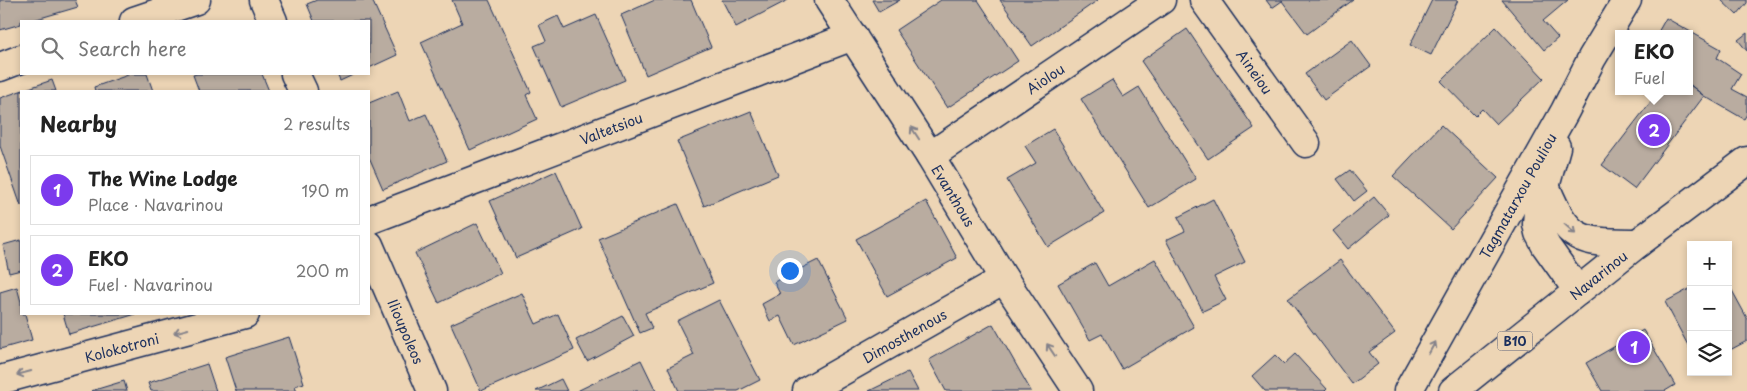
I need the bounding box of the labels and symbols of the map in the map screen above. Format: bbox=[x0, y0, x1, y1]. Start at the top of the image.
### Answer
street label: Aineiou bbox=[1232, 45, 1278, 98]
street label: Aiolou bbox=[1022, 58, 1068, 99]
street label: Valtetsiou bbox=[577, 106, 646, 149]
pin: 2 bbox=[1638, 111, 1670, 149]
one-way arrow bbox=[909, 126, 919, 140]
street label: Tagmatarxou Pouliou bbox=[1474, 129, 1561, 262]
street label: Evanthous bbox=[927, 161, 981, 231]
one-way arrow bbox=[1564, 223, 1577, 235]
street label: Navarinou bbox=[1565, 245, 1632, 305]
your location bbox=[777, 258, 803, 284]
street label: Ilioupoleos bbox=[383, 295, 430, 367]
street label: Dimosthenous bbox=[858, 303, 950, 368]
street label: Kolokotroni bbox=[82, 327, 161, 367]
one-way arrow bbox=[173, 327, 189, 336]
pin: 1 bbox=[1618, 328, 1650, 366]
road number: B10 bbox=[1498, 332, 1532, 351]
one-way arrow bbox=[1427, 341, 1437, 356]
one-way arrow bbox=[1046, 344, 1056, 358]
one-way arrow bbox=[16, 369, 32, 379]

